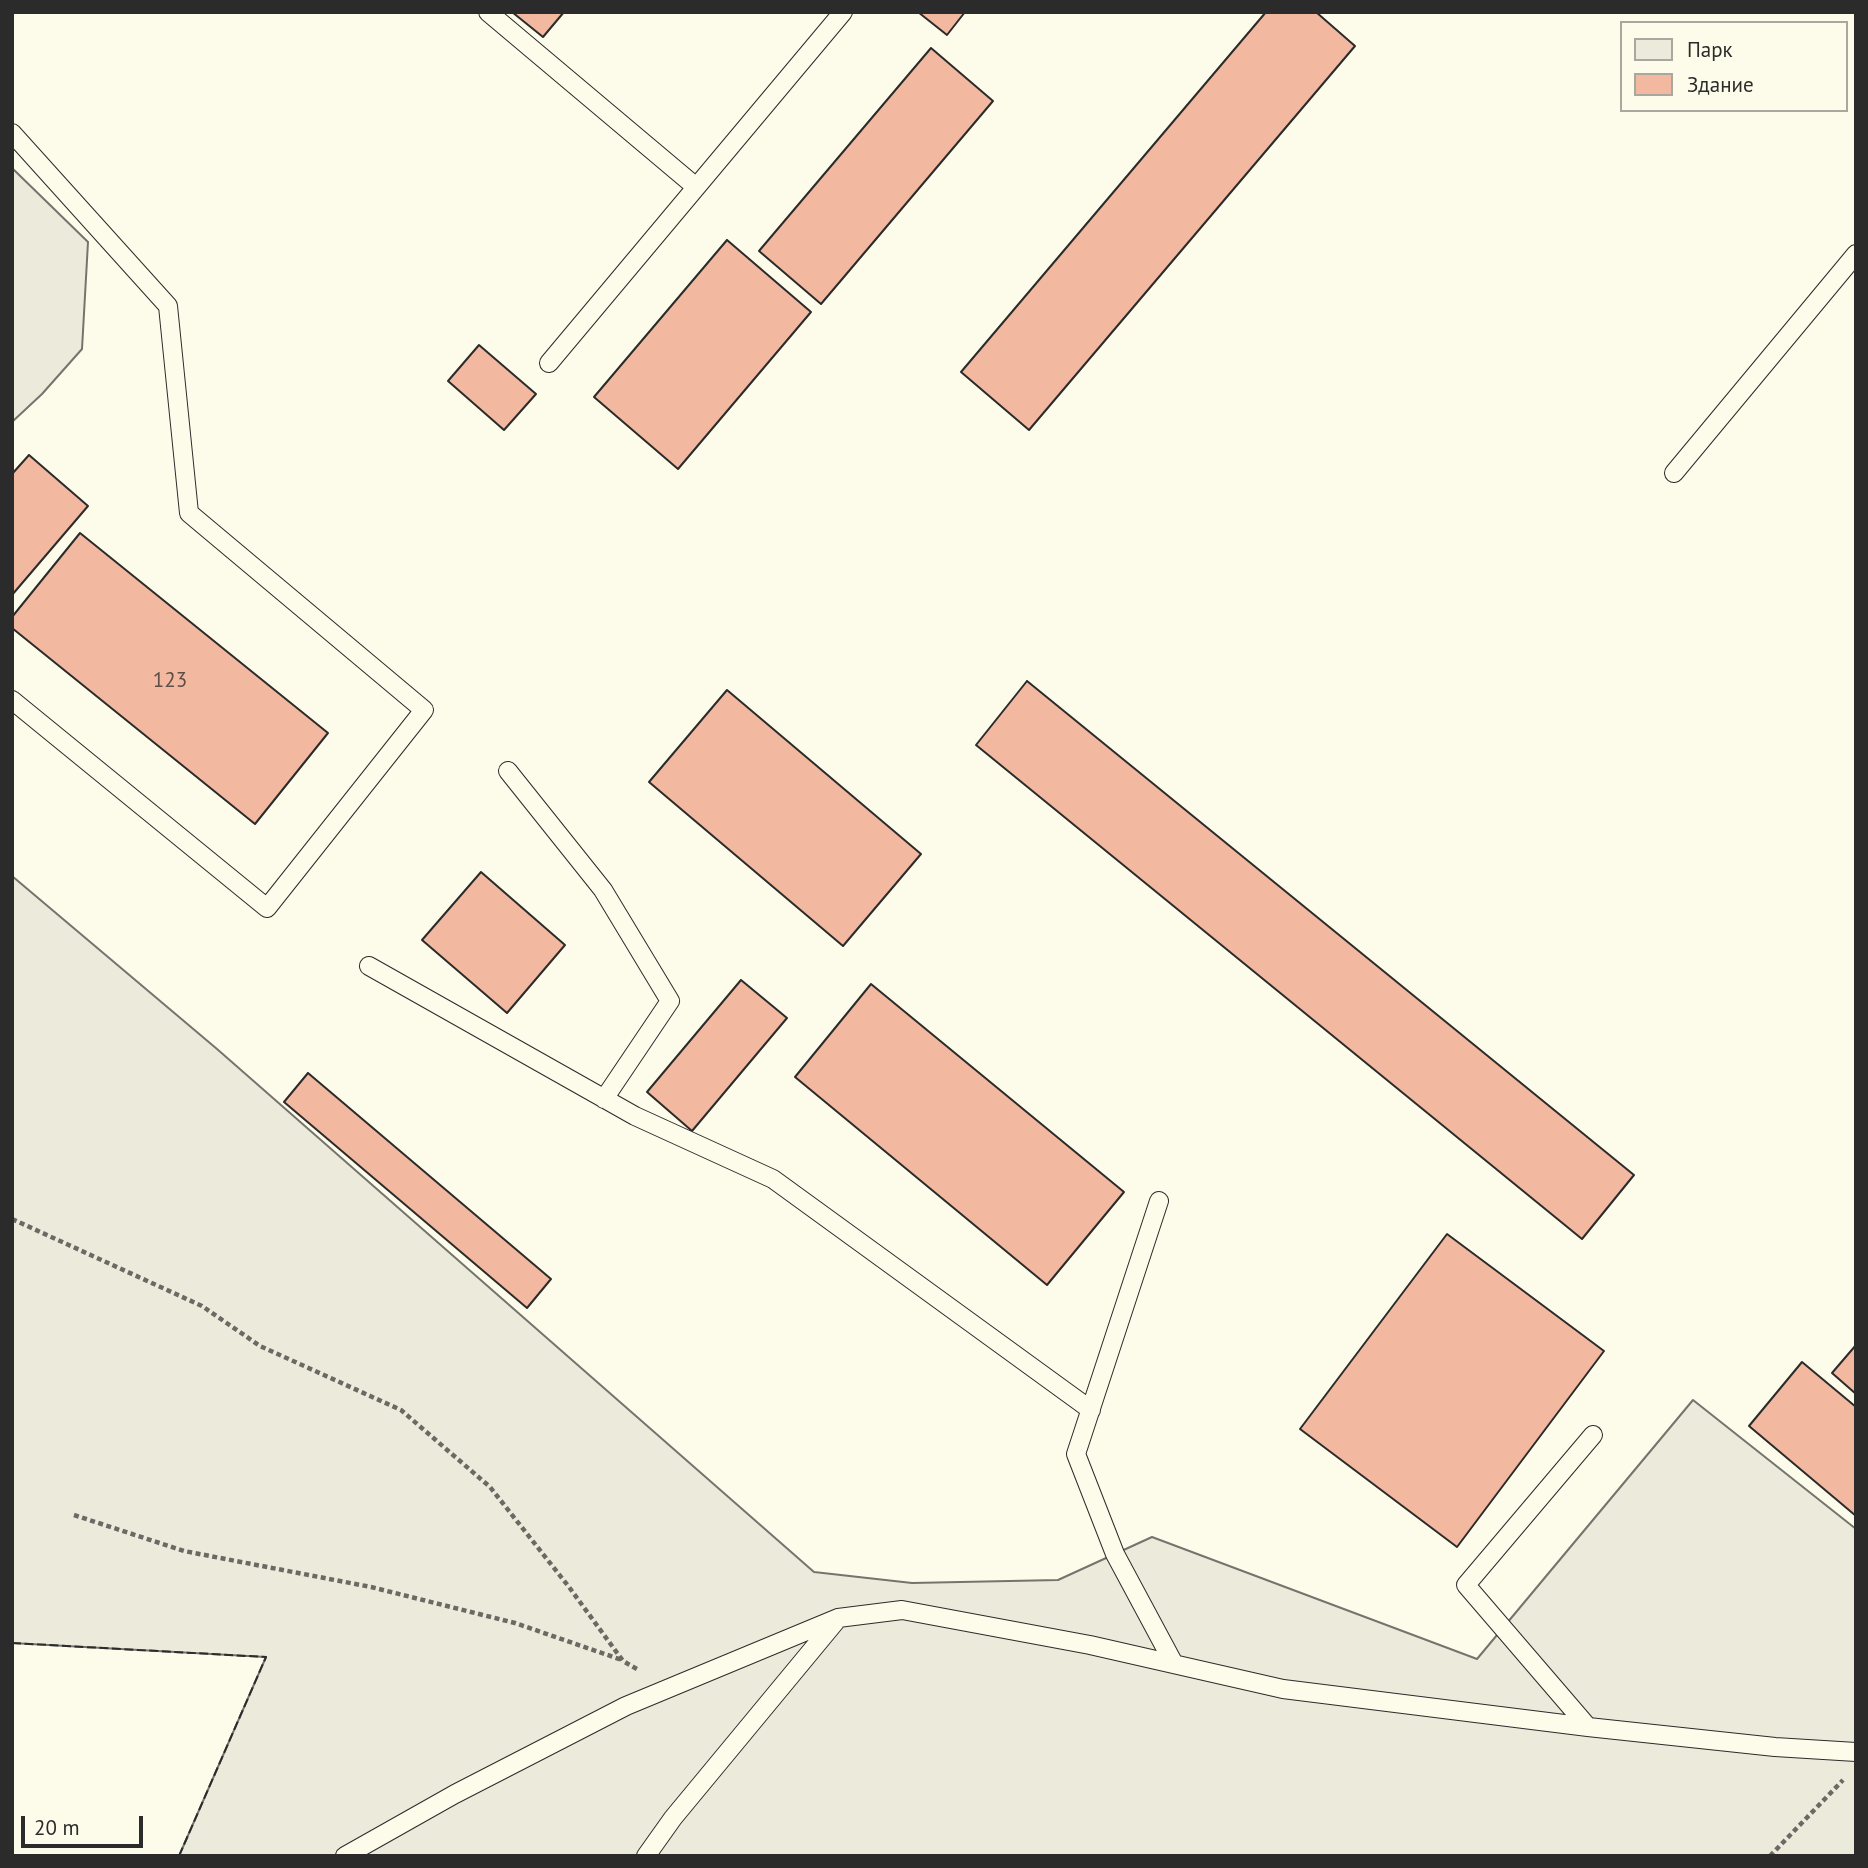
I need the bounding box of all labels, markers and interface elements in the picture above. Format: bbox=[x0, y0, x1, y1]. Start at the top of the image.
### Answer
legend bbox=[1619, 21, 1847, 112]
text: Парк bbox=[1687, 36, 1733, 63]
text: Здание bbox=[1687, 71, 1754, 98]
house number: 123 bbox=[153, 668, 187, 694]
scale bar bbox=[24, 1801, 147, 1845]
text: 20 m bbox=[34, 1814, 80, 1841]

